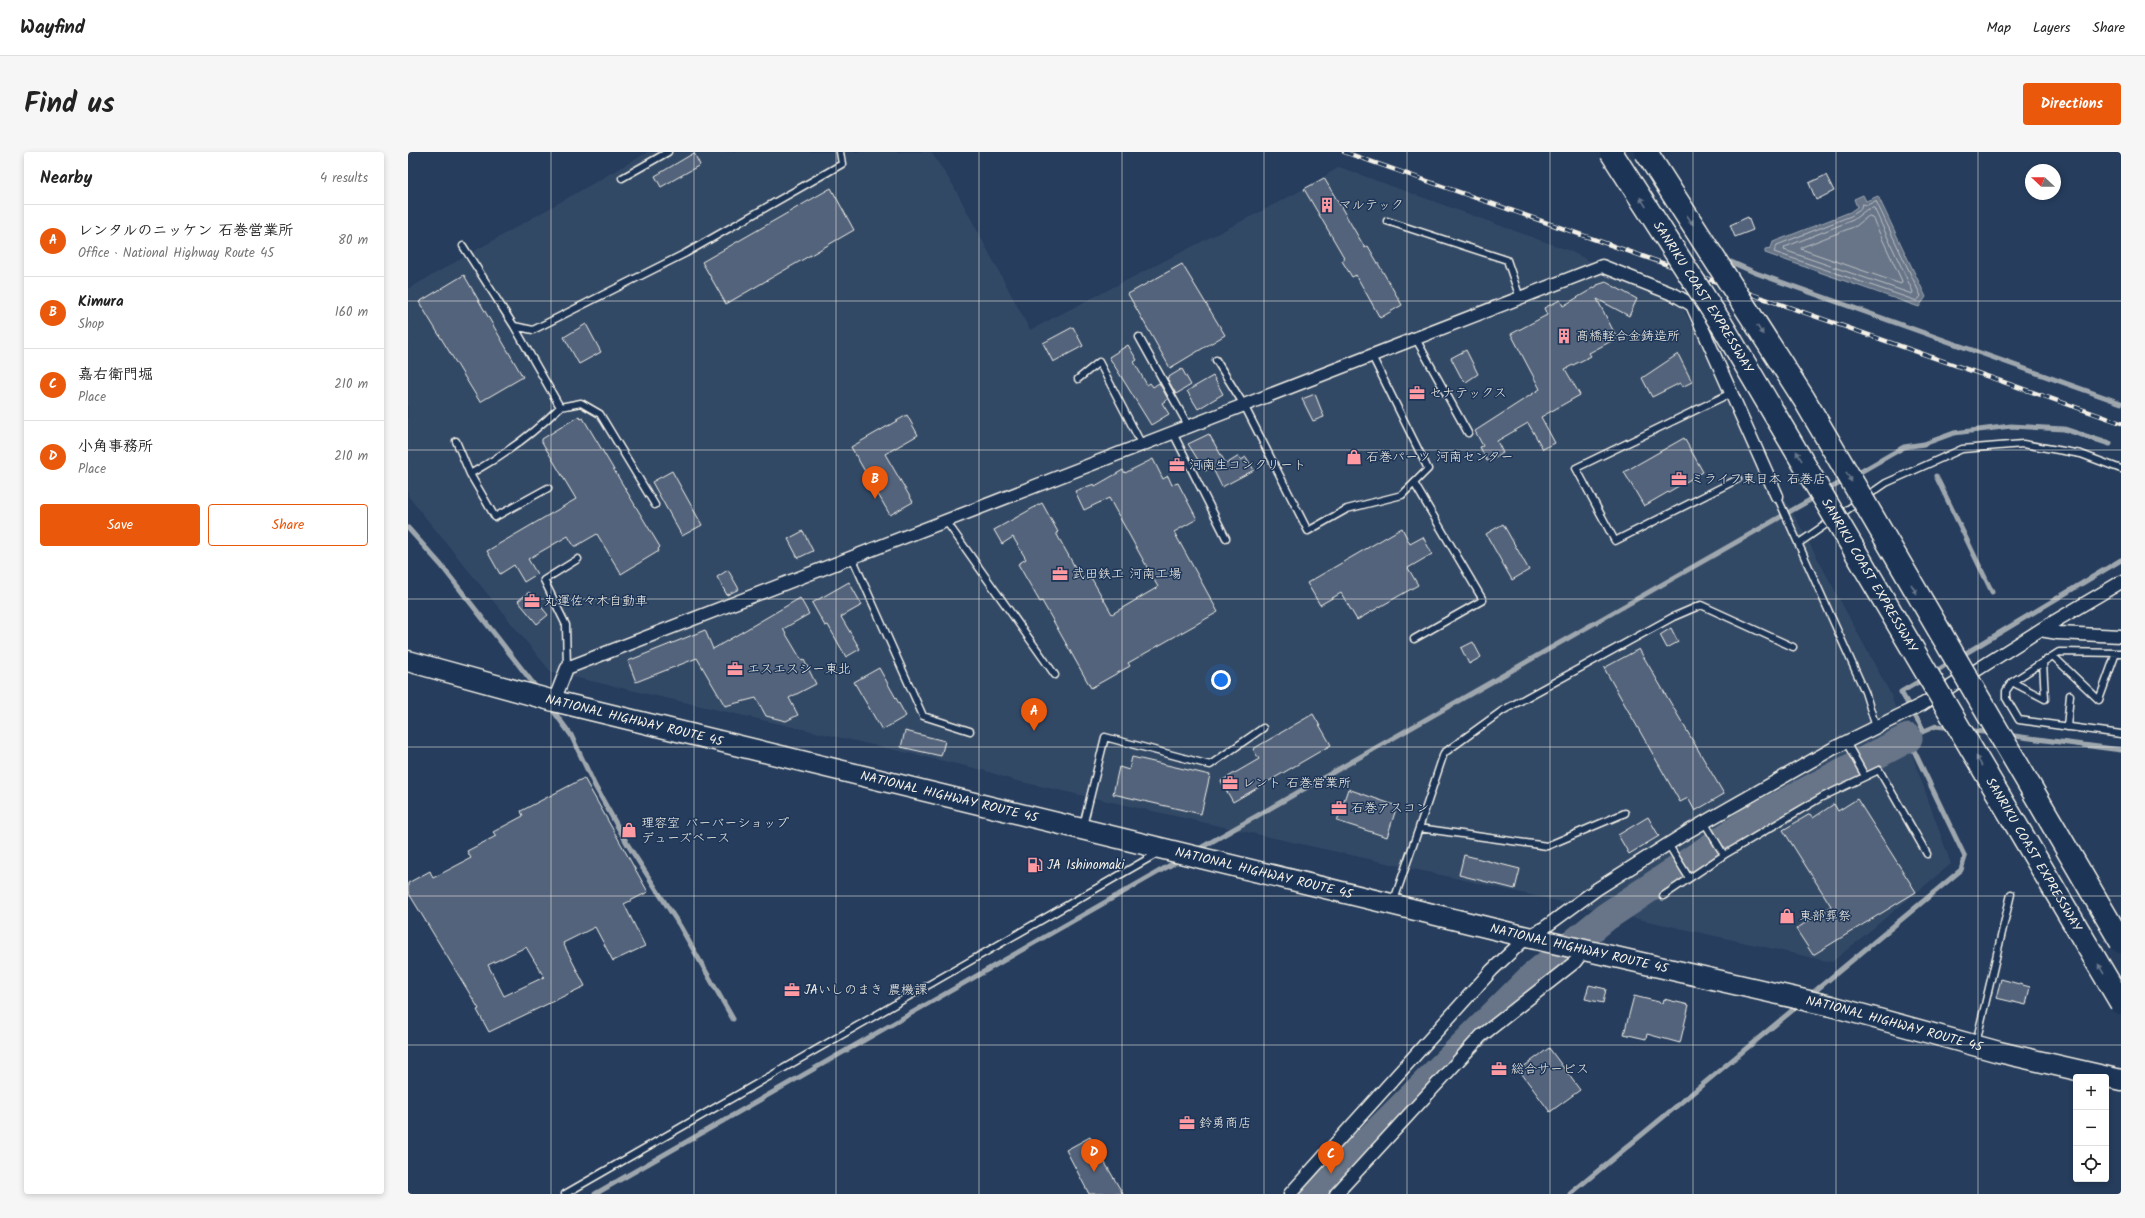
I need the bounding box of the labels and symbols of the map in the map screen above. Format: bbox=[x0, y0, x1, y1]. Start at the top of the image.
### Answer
north arrow bbox=[2025, 164, 2061, 200]
place label: マルテック bbox=[1339, 195, 1404, 216]
building icon: マルテック bbox=[1318, 196, 1336, 214]
one-way arrow bbox=[1639, 197, 1647, 207]
one-way arrow bbox=[1686, 214, 1693, 226]
street label: SANRIKU COAST EXPRESSWAY bbox=[1647, 217, 1759, 378]
one-way arrow bbox=[1756, 324, 1763, 336]
place label: 髙橋軽合金鋳造所 bbox=[1576, 326, 1680, 347]
building icon: 髙橋軽合金鋳造所 bbox=[1555, 327, 1573, 345]
place label: セナテックス bbox=[1429, 383, 1507, 404]
office icon: セナテックス bbox=[1408, 384, 1426, 402]
place label: 石巻パーツ 河南センター bbox=[1366, 447, 1513, 468]
shop icon: 石巻パーツ 河南センター bbox=[1345, 448, 1363, 466]
one-way arrow bbox=[1796, 450, 1803, 462]
place label: 河南生コンクリート bbox=[1189, 455, 1306, 476]
office icon: 河南生コンクリート bbox=[1168, 456, 1186, 474]
pin: B bbox=[862, 466, 888, 499]
place label: ミライフ東日本 石巻店 bbox=[1691, 469, 1826, 490]
office icon: ミライフ東日本 石巻店 bbox=[1670, 470, 1688, 488]
one-way arrow bbox=[1845, 471, 1852, 483]
street label: SANRIKU COAST EXPRESSWAY bbox=[1816, 494, 1923, 657]
place label: 武田鉄工 河南工場 bbox=[1072, 564, 1181, 585]
office icon: 武田鉄工 河南工場 bbox=[1051, 565, 1069, 583]
one-way arrow bbox=[1911, 583, 1918, 595]
place label: 丸運佐々木自動車 bbox=[544, 591, 648, 612]
office icon: 丸運佐々木自動車 bbox=[523, 592, 541, 610]
place label: エスエスシー東北 bbox=[747, 659, 851, 680]
office icon: エスエスシー東北 bbox=[726, 660, 744, 678]
your location bbox=[1211, 670, 1231, 690]
street label: NATIONAL HIGHWAY ROUTE 45 bbox=[543, 689, 726, 752]
pin: A bbox=[1021, 698, 1047, 731]
one-way arrow bbox=[1975, 755, 1982, 767]
street label: NATIONAL HIGHWAY ROUTE 45 bbox=[858, 765, 1041, 829]
place label: レント 石巻営業所 bbox=[1242, 773, 1351, 794]
street label: SANRIKU COAST EXPRESSWAY bbox=[1980, 773, 2088, 936]
office icon: レント 石巻営業所 bbox=[1221, 774, 1239, 792]
place label: 石巻アスコン bbox=[1351, 798, 1429, 819]
office icon: 石巻アスコン bbox=[1330, 799, 1348, 817]
place label: 理容室 バーバーショップ デューズベース bbox=[641, 813, 789, 849]
shop icon: 理容室 バーバーショップ デューズベース bbox=[620, 821, 638, 839]
street label: NATIONAL HIGHWAY ROUTE 45 bbox=[1173, 842, 1356, 905]
place label: JA Ishinomaki bbox=[1047, 855, 1125, 876]
fuel station icon: JA Ishinomaki bbox=[1026, 856, 1044, 874]
place label: 東部葬祭 bbox=[1799, 906, 1851, 927]
shop icon: 東部葬祭 bbox=[1778, 907, 1796, 925]
street label: NATIONAL HIGHWAY ROUTE 45 bbox=[1488, 918, 1671, 979]
one-way arrow bbox=[2098, 963, 2105, 975]
place label: JAいしのまき 農機課 bbox=[804, 980, 927, 1001]
office icon: JAいしのまき 農機課 bbox=[783, 981, 801, 999]
street label: NATIONAL HIGHWAY ROUTE 45 bbox=[1804, 990, 1986, 1058]
place label: 総合サービス bbox=[1511, 1059, 1589, 1080]
office icon: 総合サービス bbox=[1490, 1060, 1508, 1078]
place label: 鈴勇商店 bbox=[1199, 1113, 1251, 1134]
office icon: 鈴勇商店 bbox=[1178, 1114, 1196, 1132]
pin: D bbox=[1081, 1139, 1107, 1172]
pin: C bbox=[1318, 1141, 1344, 1174]

